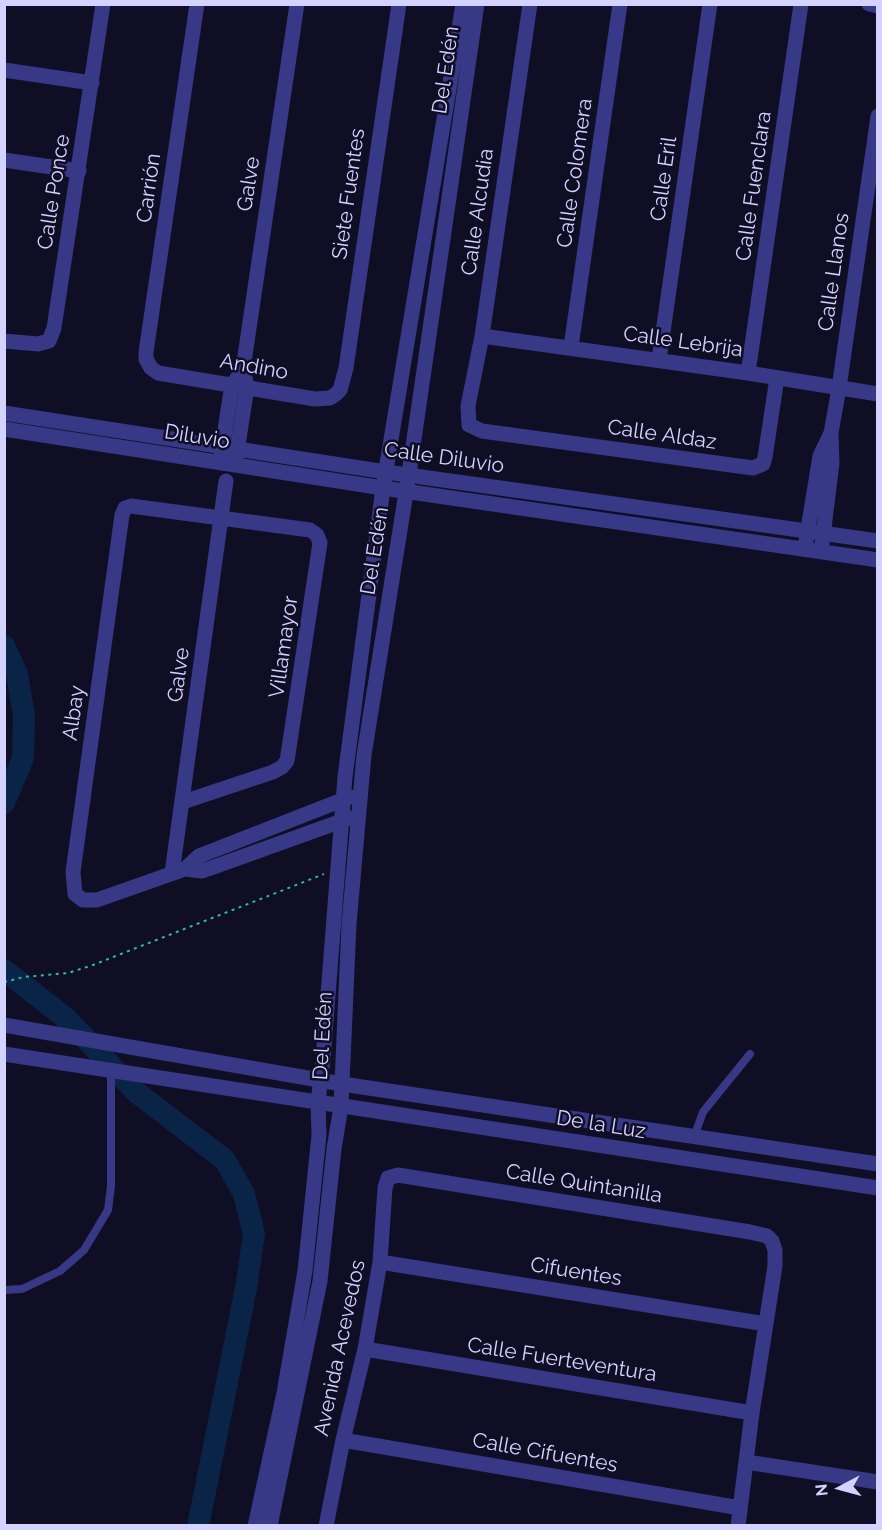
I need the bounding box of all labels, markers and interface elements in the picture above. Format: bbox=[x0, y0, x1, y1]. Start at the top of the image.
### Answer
street label: Del Edén bbox=[427, 24, 465, 116]
street label: Calle Colomera bbox=[552, 97, 598, 249]
street label: Calle Fuenclara bbox=[731, 109, 777, 263]
street label: Siete Fuentes bbox=[327, 127, 371, 261]
street label: Calle Ponce bbox=[32, 133, 76, 251]
street label: Calle Eril bbox=[646, 135, 682, 223]
street label: Calle Alcudia bbox=[457, 147, 499, 277]
street label: Carrión bbox=[132, 152, 166, 224]
street label: Galve bbox=[232, 155, 266, 213]
street label: Calle Llanos bbox=[813, 211, 855, 333]
street label: Calle Lebrija bbox=[622, 321, 744, 363]
street label: Andino bbox=[218, 349, 290, 385]
street label: Calle Aldaz bbox=[606, 415, 718, 455]
street label: Diluvio bbox=[162, 419, 232, 455]
street label: Calle Diluvio bbox=[382, 437, 506, 479]
street label: Del Edén bbox=[356, 505, 394, 597]
street label: Villamayor bbox=[264, 594, 304, 700]
street label: Galve bbox=[163, 646, 195, 704]
street label: Albay bbox=[58, 684, 90, 742]
street label: Del Edén bbox=[308, 991, 338, 1081]
street label: De la Luz bbox=[554, 1105, 648, 1145]
street label: Calle Quintanilla bbox=[504, 1159, 664, 1209]
street label: Cifuentes bbox=[529, 1252, 623, 1292]
street label: Avenida Acevedos bbox=[309, 1258, 371, 1438]
street label: Calle Fuerteventura bbox=[466, 1333, 658, 1387]
street label: Calle Cifuentes bbox=[470, 1428, 620, 1478]
north arrow bbox=[810, 1458, 870, 1518]
text: N bbox=[812, 1483, 832, 1497]

